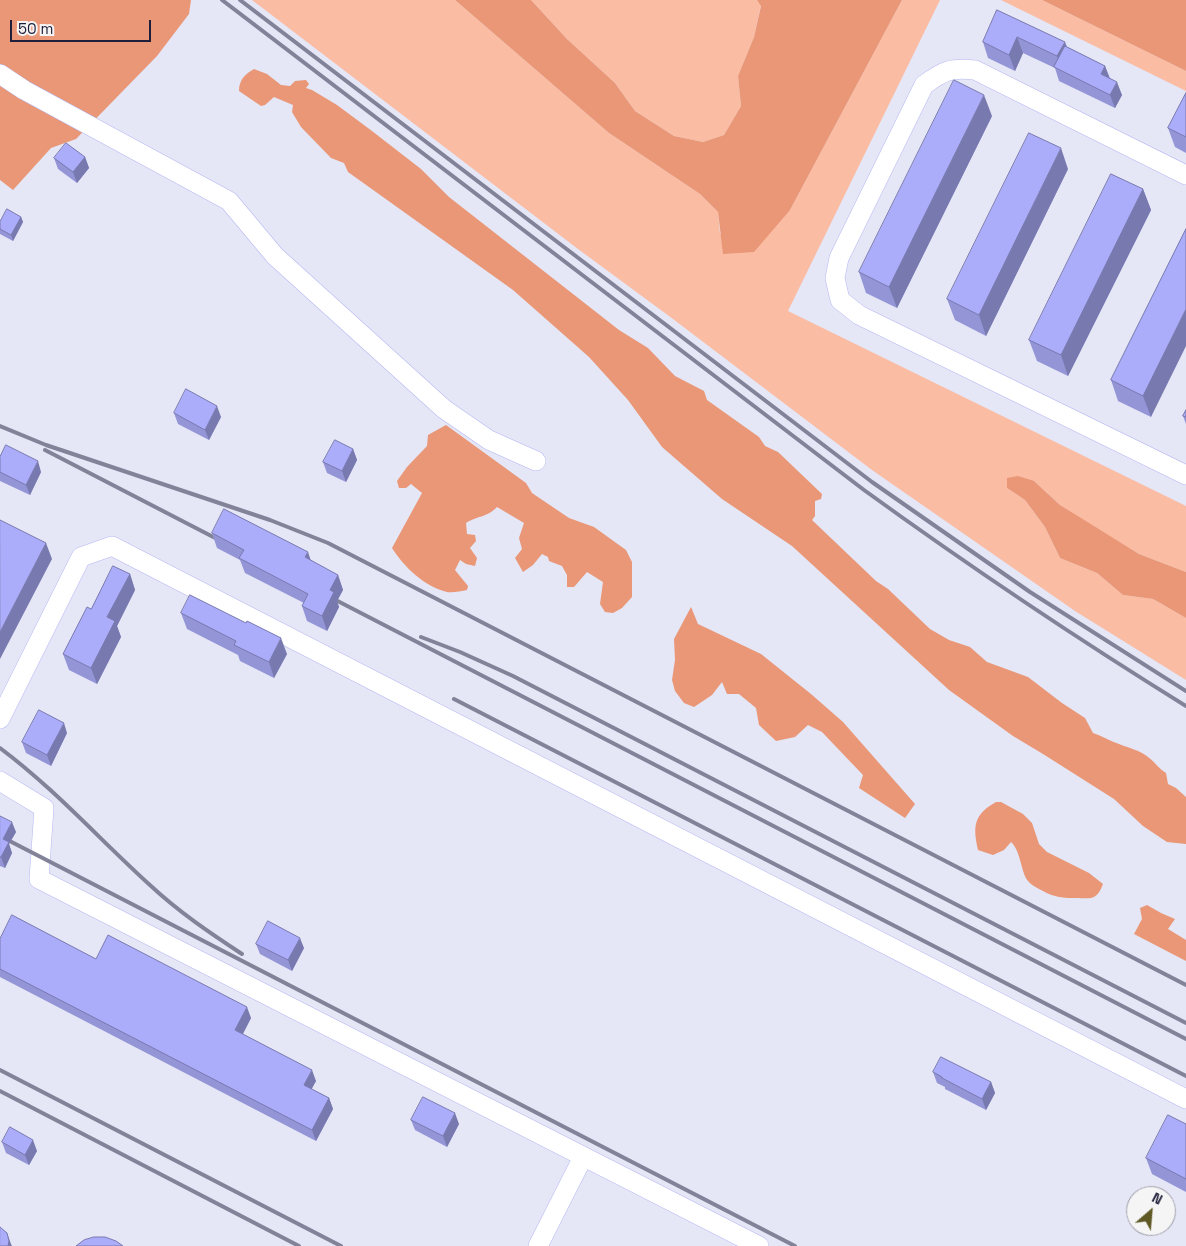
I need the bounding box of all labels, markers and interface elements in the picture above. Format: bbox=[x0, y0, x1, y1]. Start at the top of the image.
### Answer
scale bar bbox=[12, 10, 154, 42]
text: 50 m bbox=[18, 19, 53, 38]
north arrow bbox=[1126, 1186, 1176, 1236]
text: N bbox=[1149, 1188, 1166, 1209]

